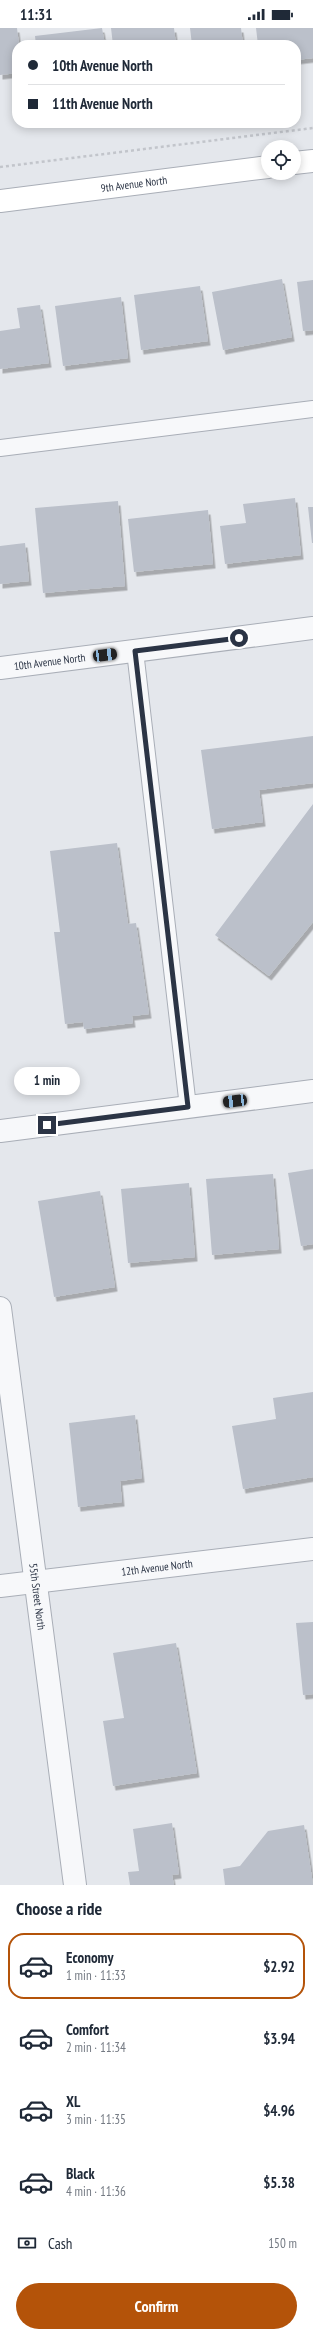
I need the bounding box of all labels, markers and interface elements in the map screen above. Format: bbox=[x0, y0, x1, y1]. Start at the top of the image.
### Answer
text: 11:31 bbox=[20, 5, 52, 24]
text: 10th Avenue North bbox=[52, 56, 153, 75]
text: 11th Avenue North bbox=[52, 94, 153, 113]
map controls bbox=[261, 140, 301, 180]
button: locate bbox=[261, 140, 301, 180]
street label: 9th Avenue North bbox=[100, 173, 168, 195]
route start bbox=[230, 629, 248, 647]
car bbox=[92, 648, 118, 662]
street label: 10th Avenue North bbox=[13, 650, 86, 673]
callout: 1 min bbox=[14, 1067, 80, 1095]
text: 1 min bbox=[34, 1072, 60, 1089]
car bbox=[222, 1094, 248, 1108]
route end bbox=[38, 1116, 56, 1134]
street label: 12th Avenue North bbox=[120, 1556, 194, 1579]
street label: 55th Street North bbox=[26, 1562, 49, 1631]
text: Choose a ride bbox=[16, 1897, 102, 1920]
icon: car bbox=[18, 1948, 54, 1984]
text: Economy bbox=[66, 1948, 114, 1967]
text: $2.92 bbox=[263, 1957, 295, 1976]
text: 1 min · 11:33 bbox=[66, 1967, 126, 1984]
icon: car bbox=[18, 2020, 54, 2056]
text: Comfort bbox=[66, 2020, 109, 2039]
text: $3.94 bbox=[263, 2029, 295, 2048]
text: 2 min · 11:34 bbox=[66, 2039, 126, 2056]
icon: car bbox=[18, 2092, 54, 2128]
text: XL bbox=[66, 2092, 80, 2111]
text: $4.96 bbox=[263, 2101, 295, 2120]
text: 3 min · 11:35 bbox=[66, 2111, 126, 2128]
icon: car bbox=[18, 2164, 54, 2200]
text: Black bbox=[66, 2164, 95, 2183]
text: $5.38 bbox=[263, 2173, 295, 2192]
text: 4 min · 11:36 bbox=[66, 2183, 126, 2200]
icon: cash bbox=[16, 2232, 38, 2254]
text: Cash bbox=[48, 2234, 72, 2253]
text: 150 m bbox=[268, 2235, 297, 2252]
button: Confirm bbox=[16, 2283, 297, 2329]

